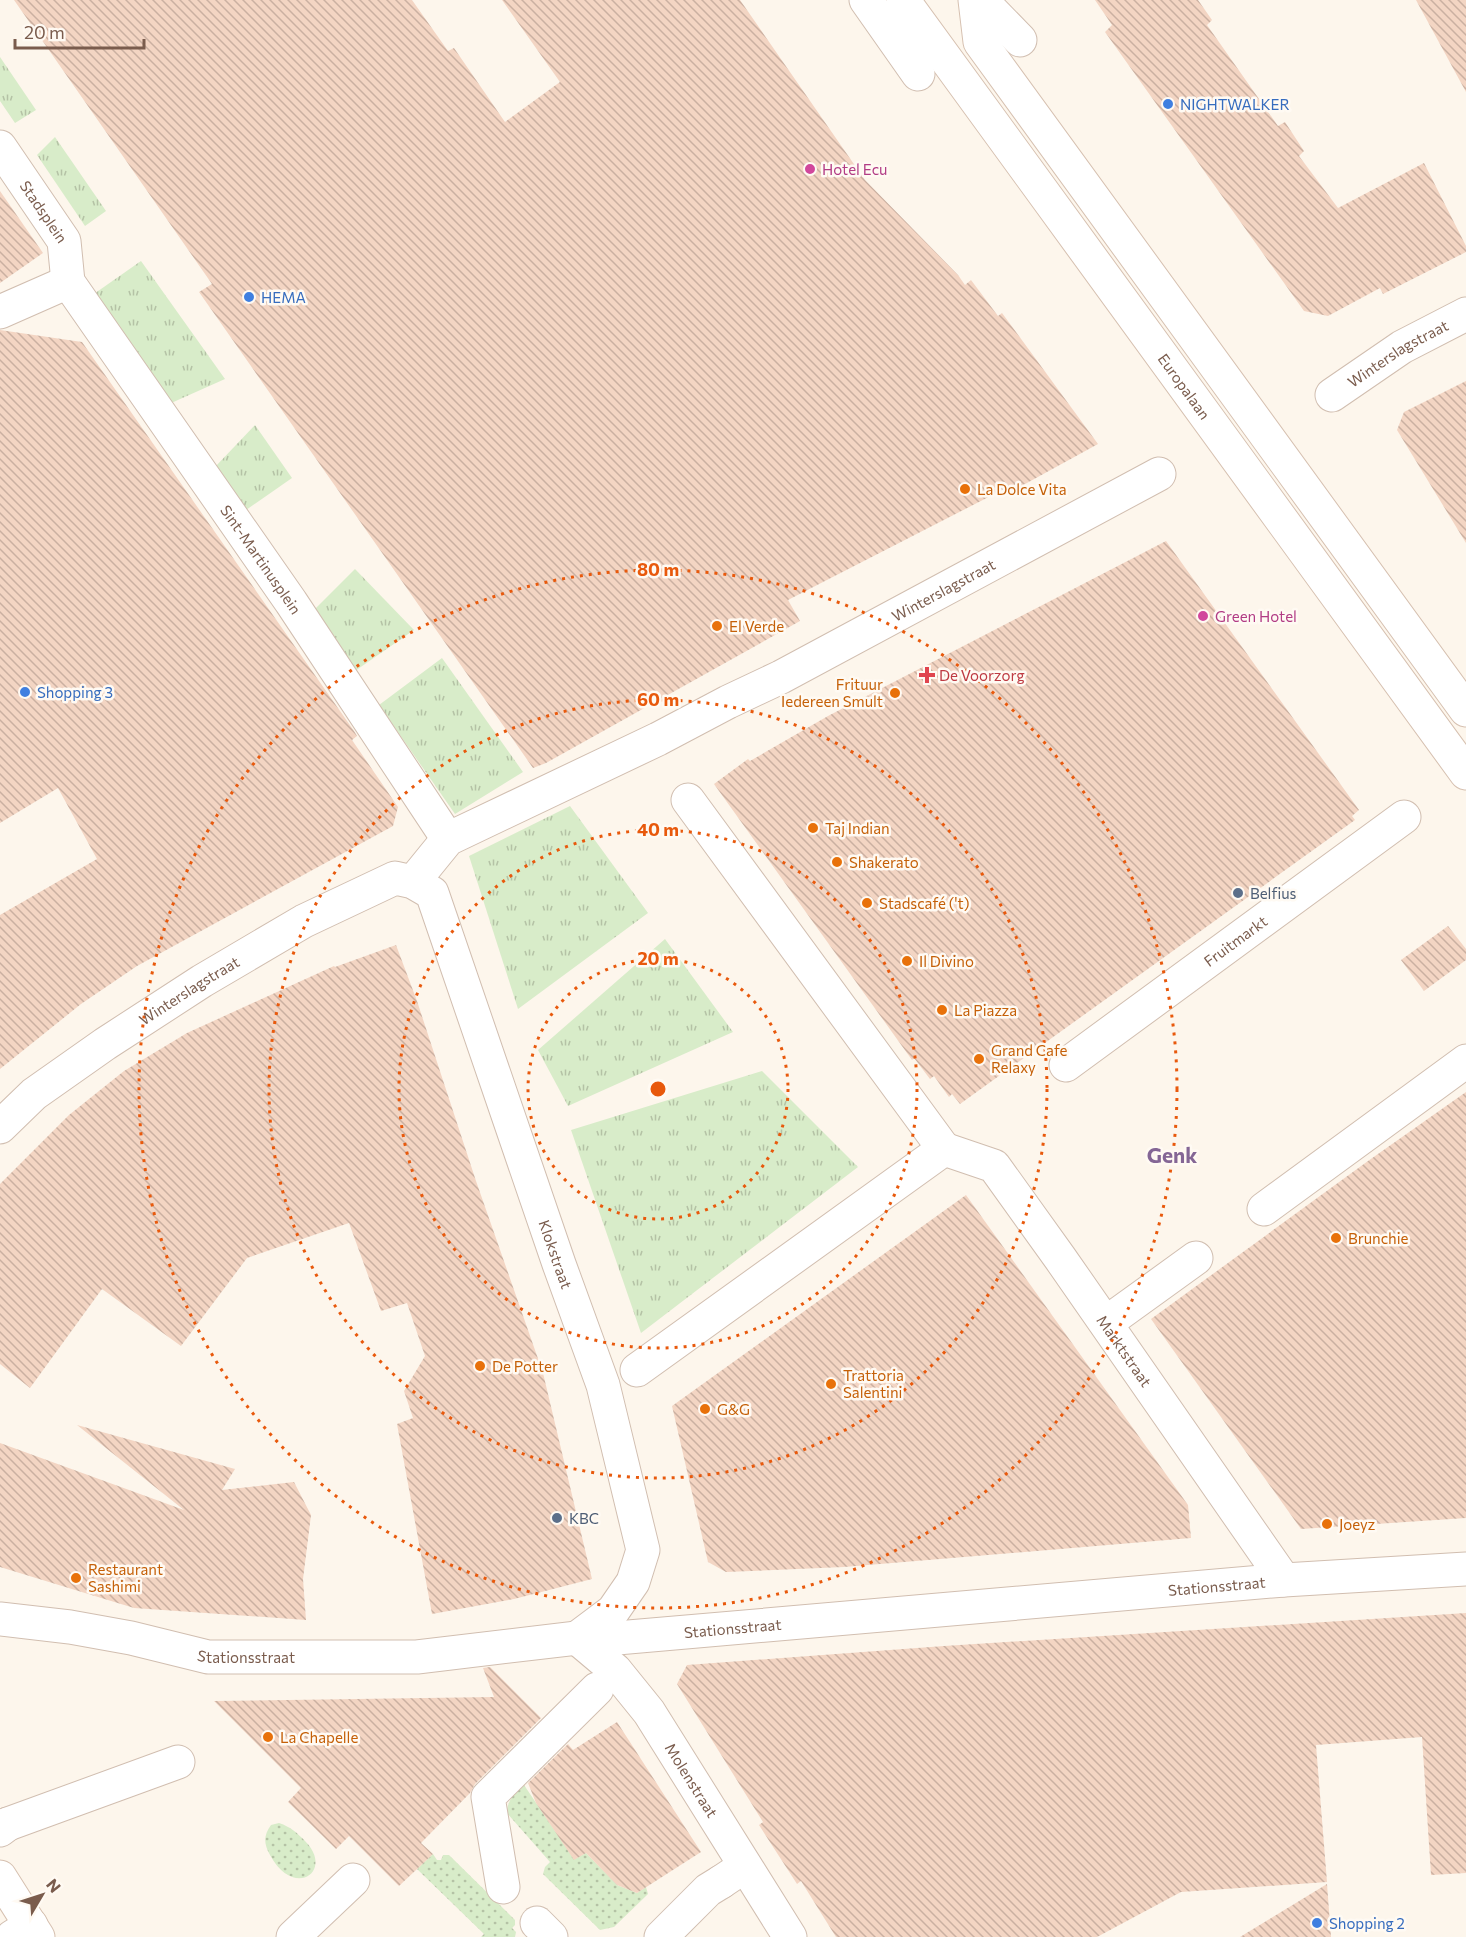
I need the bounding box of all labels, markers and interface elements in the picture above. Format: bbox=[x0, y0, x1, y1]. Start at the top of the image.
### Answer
scale bar bbox=[15, 12, 144, 50]
text: 20 m bbox=[24, 21, 65, 43]
place label: NIGHTWALKER bbox=[1180, 95, 1290, 113]
marker: NIGHTWALKER bbox=[1161, 97, 1175, 111]
place label: Hotel Ecu bbox=[822, 160, 887, 178]
marker: Hotel Ecu bbox=[803, 162, 817, 176]
street label: Stadsplein bbox=[16, 177, 71, 246]
place label: HEMA bbox=[261, 288, 306, 306]
marker: HEMA bbox=[242, 290, 256, 304]
street label: Winterslagstraat bbox=[1344, 316, 1451, 391]
street label: Europalaan bbox=[1155, 350, 1214, 423]
place label: La Dolce Vita bbox=[977, 480, 1066, 498]
marker: La Dolce Vita bbox=[958, 482, 972, 496]
street label: Sint-Martinusplein bbox=[217, 501, 305, 617]
street label: Winterslagstraat bbox=[888, 555, 998, 625]
text: 80 m bbox=[637, 558, 679, 580]
place label: Green Hotel bbox=[1215, 607, 1297, 625]
marker: Green Hotel bbox=[1196, 609, 1210, 623]
place label: El Verde bbox=[729, 617, 784, 635]
marker: El Verde bbox=[710, 619, 724, 633]
place label: De Voorzorg bbox=[939, 666, 1025, 684]
marker: De Voorzorg bbox=[920, 668, 934, 682]
place label: Frituur Iedereen Smult bbox=[781, 675, 883, 710]
place label: Shopping 3 bbox=[37, 683, 113, 701]
marker: Shopping 3 bbox=[18, 685, 32, 699]
marker: Frituur Iedereen Smult bbox=[888, 686, 902, 700]
text: 60 m bbox=[637, 688, 679, 710]
text: 40 m bbox=[637, 818, 679, 840]
place label: Taj Indian bbox=[825, 819, 890, 837]
marker: Taj Indian bbox=[806, 821, 820, 835]
place label: Shakerato bbox=[849, 853, 919, 871]
marker: Shakerato bbox=[830, 855, 844, 869]
place label: Belfius bbox=[1250, 884, 1297, 902]
marker: Belfius bbox=[1231, 886, 1245, 900]
place label: Stadscafé ('t) bbox=[879, 894, 969, 912]
marker: Stadscafé ('t) bbox=[860, 896, 874, 910]
street label: Fruitmarkt bbox=[1200, 912, 1270, 970]
text: 20 m bbox=[637, 947, 679, 969]
street label: Winterslagstraat bbox=[136, 952, 242, 1028]
place label: Il Divino bbox=[919, 952, 974, 970]
marker: Il Divino bbox=[900, 954, 914, 968]
place label: La Piazza bbox=[954, 1001, 1017, 1019]
marker: La Piazza bbox=[935, 1003, 949, 1017]
place label: Grand Cafe Relaxy bbox=[991, 1041, 1067, 1076]
marker: Grand Cafe Relaxy bbox=[972, 1052, 986, 1066]
centre of rings bbox=[648, 1079, 668, 1099]
district label: Genk bbox=[1147, 1142, 1197, 1167]
street label: Klokstraat bbox=[536, 1217, 576, 1291]
place label: Brunchie bbox=[1348, 1229, 1409, 1247]
marker: Brunchie bbox=[1329, 1231, 1343, 1245]
street label: Marktstraat bbox=[1093, 1312, 1156, 1390]
place label: De Potter bbox=[492, 1357, 558, 1375]
marker: De Potter bbox=[473, 1359, 487, 1373]
place label: Trattoria Salentini bbox=[843, 1366, 904, 1401]
marker: Trattoria Salentini bbox=[824, 1377, 838, 1391]
place label: G&G bbox=[717, 1400, 750, 1418]
marker: G&G bbox=[698, 1402, 712, 1416]
place label: KBC bbox=[569, 1509, 599, 1527]
marker: KBC bbox=[550, 1511, 564, 1525]
place label: Joeyz bbox=[1339, 1515, 1375, 1533]
marker: Joeyz bbox=[1320, 1517, 1334, 1531]
place label: Restaurant Sashimi bbox=[88, 1560, 163, 1595]
marker: Restaurant Sashimi bbox=[69, 1571, 83, 1585]
street label: Stationsstraat bbox=[1167, 1573, 1266, 1599]
street label: Stationsstraat bbox=[683, 1615, 782, 1641]
street label: Stationsstraat bbox=[196, 1646, 295, 1666]
place label: La Chapelle bbox=[280, 1728, 358, 1746]
marker: La Chapelle bbox=[261, 1730, 275, 1744]
street label: Molenstraat bbox=[662, 1740, 722, 1821]
north arrow bbox=[12, 1865, 72, 1925]
text: N bbox=[43, 1875, 65, 1896]
place label: Shopping 2 bbox=[1329, 1914, 1405, 1932]
marker: Shopping 2 bbox=[1310, 1916, 1324, 1930]

